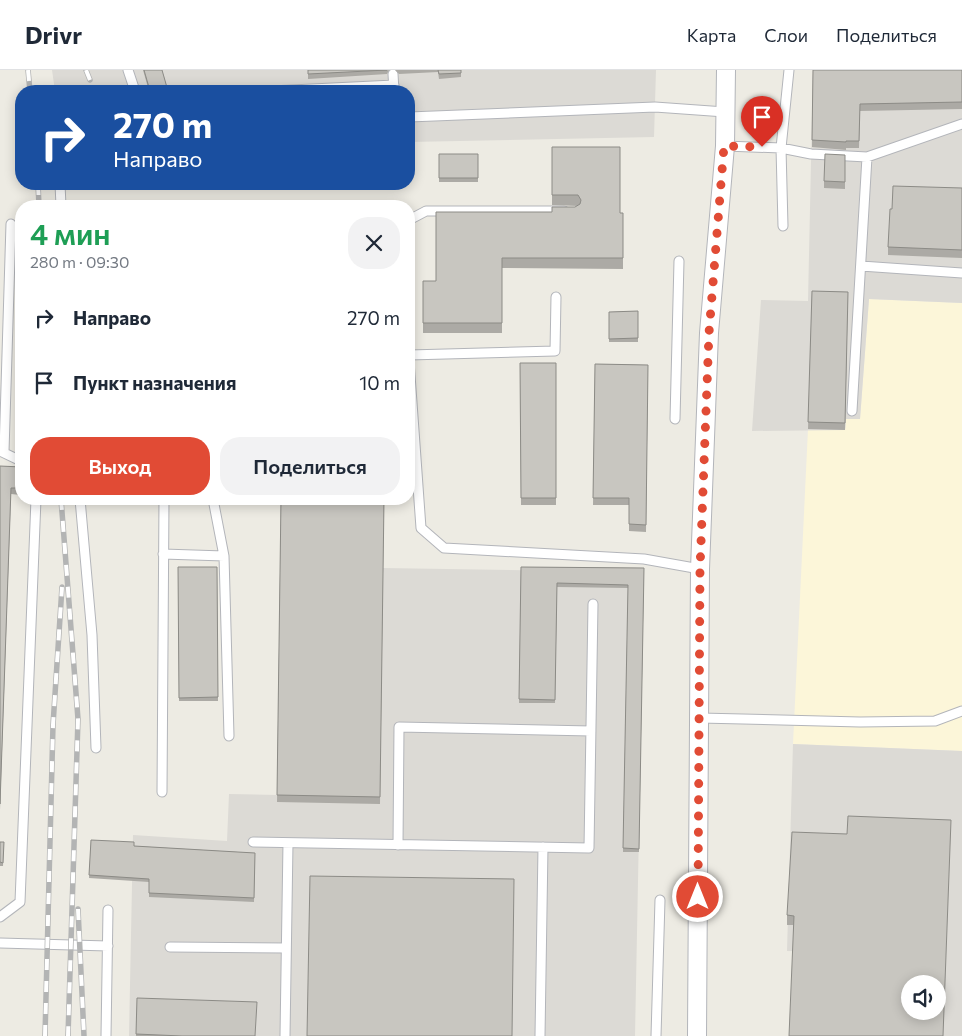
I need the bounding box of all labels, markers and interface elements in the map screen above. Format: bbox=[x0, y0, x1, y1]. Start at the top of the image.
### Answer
text: Drivr bbox=[25, 20, 82, 49]
text: Карта bbox=[687, 24, 736, 46]
text: Слои bbox=[764, 24, 808, 46]
text: Поделиться bbox=[836, 24, 937, 46]
pin bbox=[741, 96, 783, 147]
text: 270 m bbox=[113, 102, 212, 145]
icon: arrive bbox=[748, 103, 776, 131]
icon: right bbox=[30, 105, 95, 170]
text: Направо bbox=[113, 145, 203, 172]
text: 4 мин bbox=[30, 214, 111, 251]
button: close bbox=[348, 217, 400, 269]
text: 280 m · 09:30 bbox=[30, 252, 129, 271]
icon: right bbox=[30, 304, 58, 332]
text: Направо bbox=[73, 306, 151, 329]
text: 270 m bbox=[347, 306, 400, 329]
icon: arrive bbox=[30, 369, 58, 397]
text: Пункт назначения bbox=[73, 371, 236, 394]
text: 10 m bbox=[359, 371, 400, 394]
button: Выход bbox=[30, 437, 210, 495]
button: Поделиться bbox=[220, 437, 400, 495]
position arrow bbox=[671, 870, 723, 922]
map controls bbox=[901, 975, 946, 1020]
button: sound bbox=[901, 975, 946, 1020]

